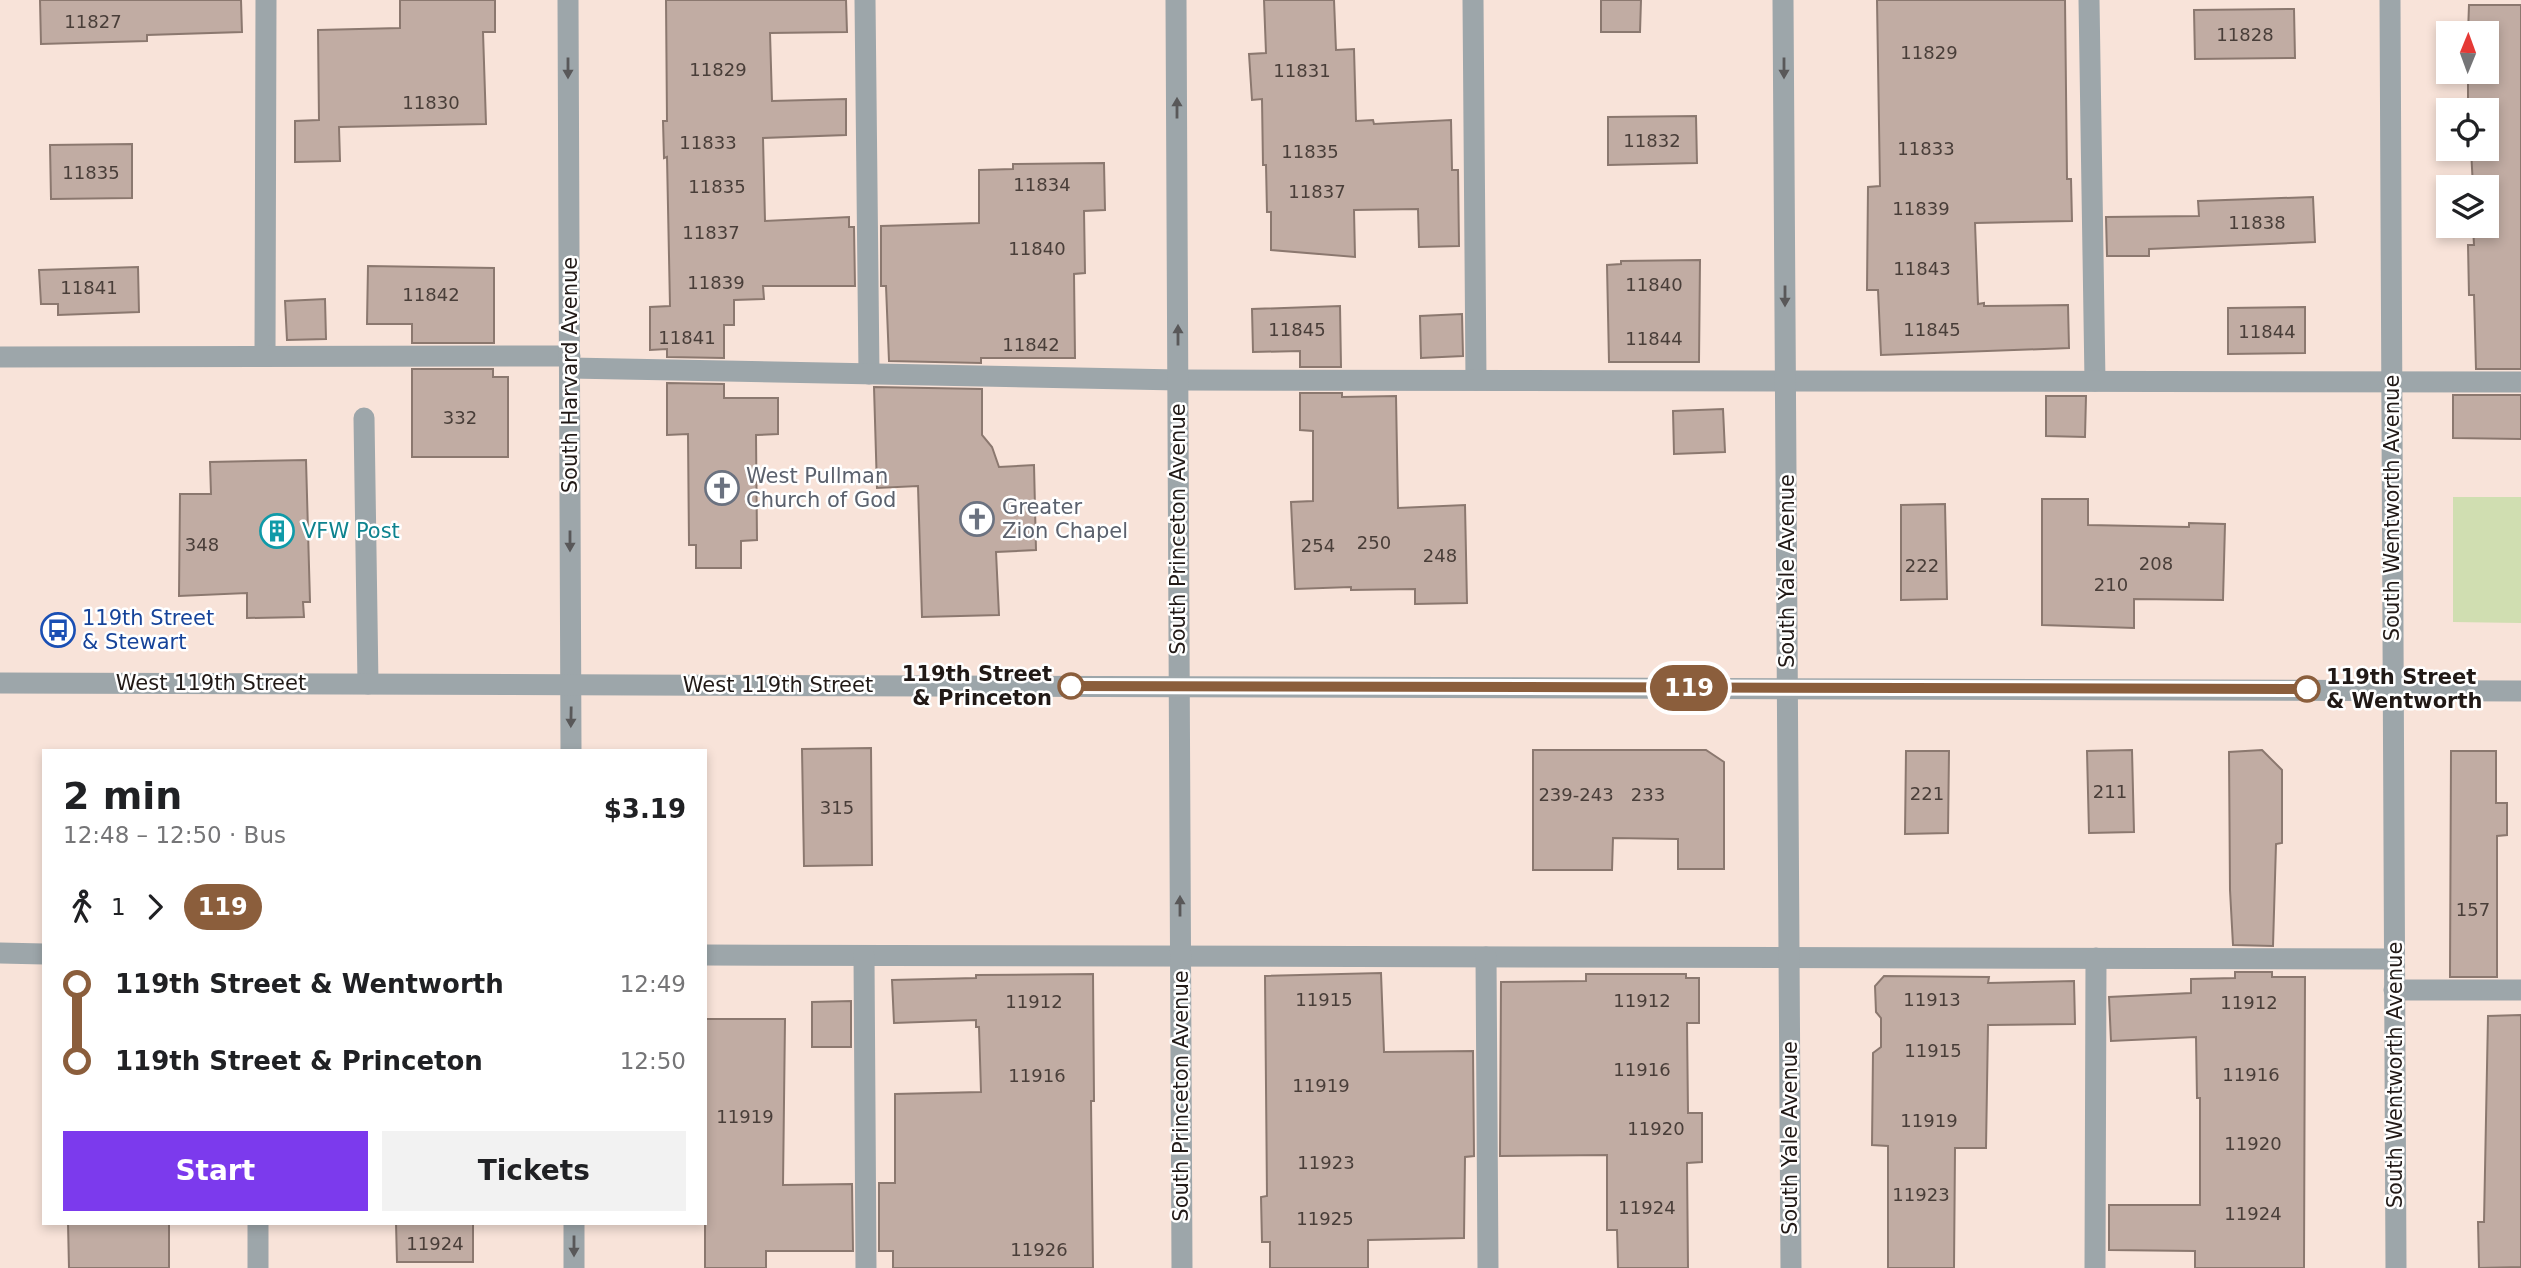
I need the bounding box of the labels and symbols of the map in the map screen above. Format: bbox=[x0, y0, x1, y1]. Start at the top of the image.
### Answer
house number: 11827 bbox=[64, 11, 122, 32]
north arrow bbox=[2436, 21, 2499, 84]
house number: 11828 bbox=[2216, 24, 2274, 45]
house number: 11829 bbox=[1900, 42, 1958, 63]
one-way arrow bbox=[562, 57, 574, 79]
one-way arrow bbox=[1778, 57, 1790, 79]
house number: 11829 bbox=[689, 59, 747, 80]
house number: 11831 bbox=[1273, 60, 1331, 81]
house number: 11830 bbox=[402, 92, 460, 113]
one-way arrow bbox=[1171, 97, 1182, 119]
house number: 11832 bbox=[1623, 130, 1681, 151]
house number: 11833 bbox=[679, 132, 737, 153]
house number: 11833 bbox=[1897, 138, 1955, 159]
house number: 11835 bbox=[1281, 141, 1339, 162]
house number: 11835 bbox=[62, 162, 120, 183]
house number: 11834 bbox=[1013, 174, 1071, 195]
house number: 11835 bbox=[688, 176, 746, 197]
house number: 11837 bbox=[1288, 181, 1346, 202]
house number: 11839 bbox=[1892, 198, 1950, 219]
house number: 11838 bbox=[2228, 212, 2286, 233]
house number: 11837 bbox=[682, 222, 740, 243]
house number: 11840 bbox=[1008, 238, 1066, 259]
street label: South Harvard Avenue bbox=[558, 257, 582, 493]
house number: 11843 bbox=[1893, 258, 1951, 279]
house number: 11839 bbox=[687, 272, 745, 293]
house number: 11840 bbox=[1625, 274, 1683, 295]
house number: 11841 bbox=[60, 277, 118, 298]
house number: 11842 bbox=[402, 284, 460, 305]
one-way arrow bbox=[1779, 285, 1791, 307]
house number: 11845 bbox=[1268, 319, 1326, 340]
house number: 11845 bbox=[1903, 319, 1961, 340]
house number: 11844 bbox=[2238, 321, 2296, 342]
one-way arrow bbox=[1172, 324, 1184, 346]
house number: 11841 bbox=[658, 327, 716, 348]
house number: 11844 bbox=[1625, 328, 1683, 349]
house number: 11842 bbox=[1002, 334, 1060, 355]
street label: South Wentworth Avenue bbox=[2380, 375, 2404, 641]
street label: South Princeton Avenue bbox=[1166, 403, 1190, 655]
house number: 332 bbox=[443, 407, 477, 428]
place label: West Pullman Church of God bbox=[746, 464, 896, 512]
church icon: West Pullman Church of God bbox=[703, 469, 741, 507]
street label: South Yale Avenue bbox=[1775, 474, 1799, 668]
place label: Greater Zion Chapel bbox=[1002, 495, 1128, 543]
church icon: Greater Zion Chapel bbox=[958, 500, 996, 538]
building icon: VFW Post bbox=[258, 512, 296, 550]
place label: VFW Post bbox=[302, 519, 400, 543]
one-way arrow bbox=[564, 530, 576, 552]
house number: 250 bbox=[1357, 532, 1391, 553]
house number: 348 bbox=[185, 534, 219, 555]
house number: 254 bbox=[1301, 535, 1335, 556]
house number: 248 bbox=[1423, 545, 1457, 566]
house number: 208 bbox=[2139, 553, 2173, 574]
house number: 222 bbox=[1905, 555, 1939, 576]
house number: 210 bbox=[2094, 574, 2128, 595]
place label: 119th Street & Stewart bbox=[82, 606, 214, 654]
bus stop icon: 119th Street & Stewart bbox=[39, 611, 77, 649]
place label: 119th Street & Princeton bbox=[902, 662, 1052, 710]
line badge: 119 bbox=[1649, 665, 1729, 711]
place label: 119th Street & Wentworth bbox=[2326, 665, 2482, 713]
street label: West 119th Street bbox=[116, 671, 306, 695]
street label: West 119th Street bbox=[683, 673, 873, 697]
marker: 119th Street & Princeton bbox=[1058, 673, 1084, 699]
marker: 119th Street & Wentworth bbox=[2294, 676, 2320, 702]
one-way arrow bbox=[565, 707, 576, 729]
house number: 211 bbox=[2093, 781, 2127, 802]
house number: 221 bbox=[1910, 783, 1944, 804]
house number: 239-243 bbox=[1538, 784, 1614, 805]
house number: 233 bbox=[1631, 784, 1665, 805]
house number: 315 bbox=[820, 797, 854, 818]
one-way arrow bbox=[1174, 895, 1186, 917]
house number: 157 bbox=[2456, 899, 2490, 920]
street label: South Wentworth Avenue bbox=[2383, 942, 2407, 1208]
street label: South Princeton Avenue bbox=[1169, 970, 1193, 1222]
house number: 11915 bbox=[1295, 989, 1353, 1010]
house number: 11913 bbox=[1903, 989, 1961, 1010]
house number: 11912 bbox=[1613, 990, 1671, 1011]
house number: 11912 bbox=[1005, 991, 1063, 1012]
house number: 11912 bbox=[2220, 992, 2278, 1013]
house number: 11915 bbox=[1904, 1040, 1962, 1061]
street label: South Yale Avenue bbox=[1778, 1041, 1802, 1235]
house number: 11916 bbox=[1613, 1059, 1671, 1080]
house number: 11916 bbox=[2222, 1064, 2280, 1085]
house number: 11916 bbox=[1008, 1065, 1066, 1086]
house number: 11919 bbox=[1292, 1075, 1350, 1096]
house number: 11919 bbox=[716, 1106, 774, 1127]
house number: 11919 bbox=[1900, 1110, 1958, 1131]
house number: 11920 bbox=[1627, 1118, 1685, 1139]
house number: 11920 bbox=[2224, 1133, 2282, 1154]
house number: 11923 bbox=[1297, 1152, 1355, 1173]
house number: 11923 bbox=[1892, 1184, 1950, 1205]
house number: 11924 bbox=[1618, 1197, 1676, 1218]
house number: 11924 bbox=[2224, 1203, 2282, 1224]
house number: 11925 bbox=[1296, 1208, 1354, 1229]
house number: 11924 bbox=[406, 1233, 464, 1254]
one-way arrow bbox=[568, 1235, 580, 1257]
house number: 11926 bbox=[1010, 1239, 1068, 1260]

